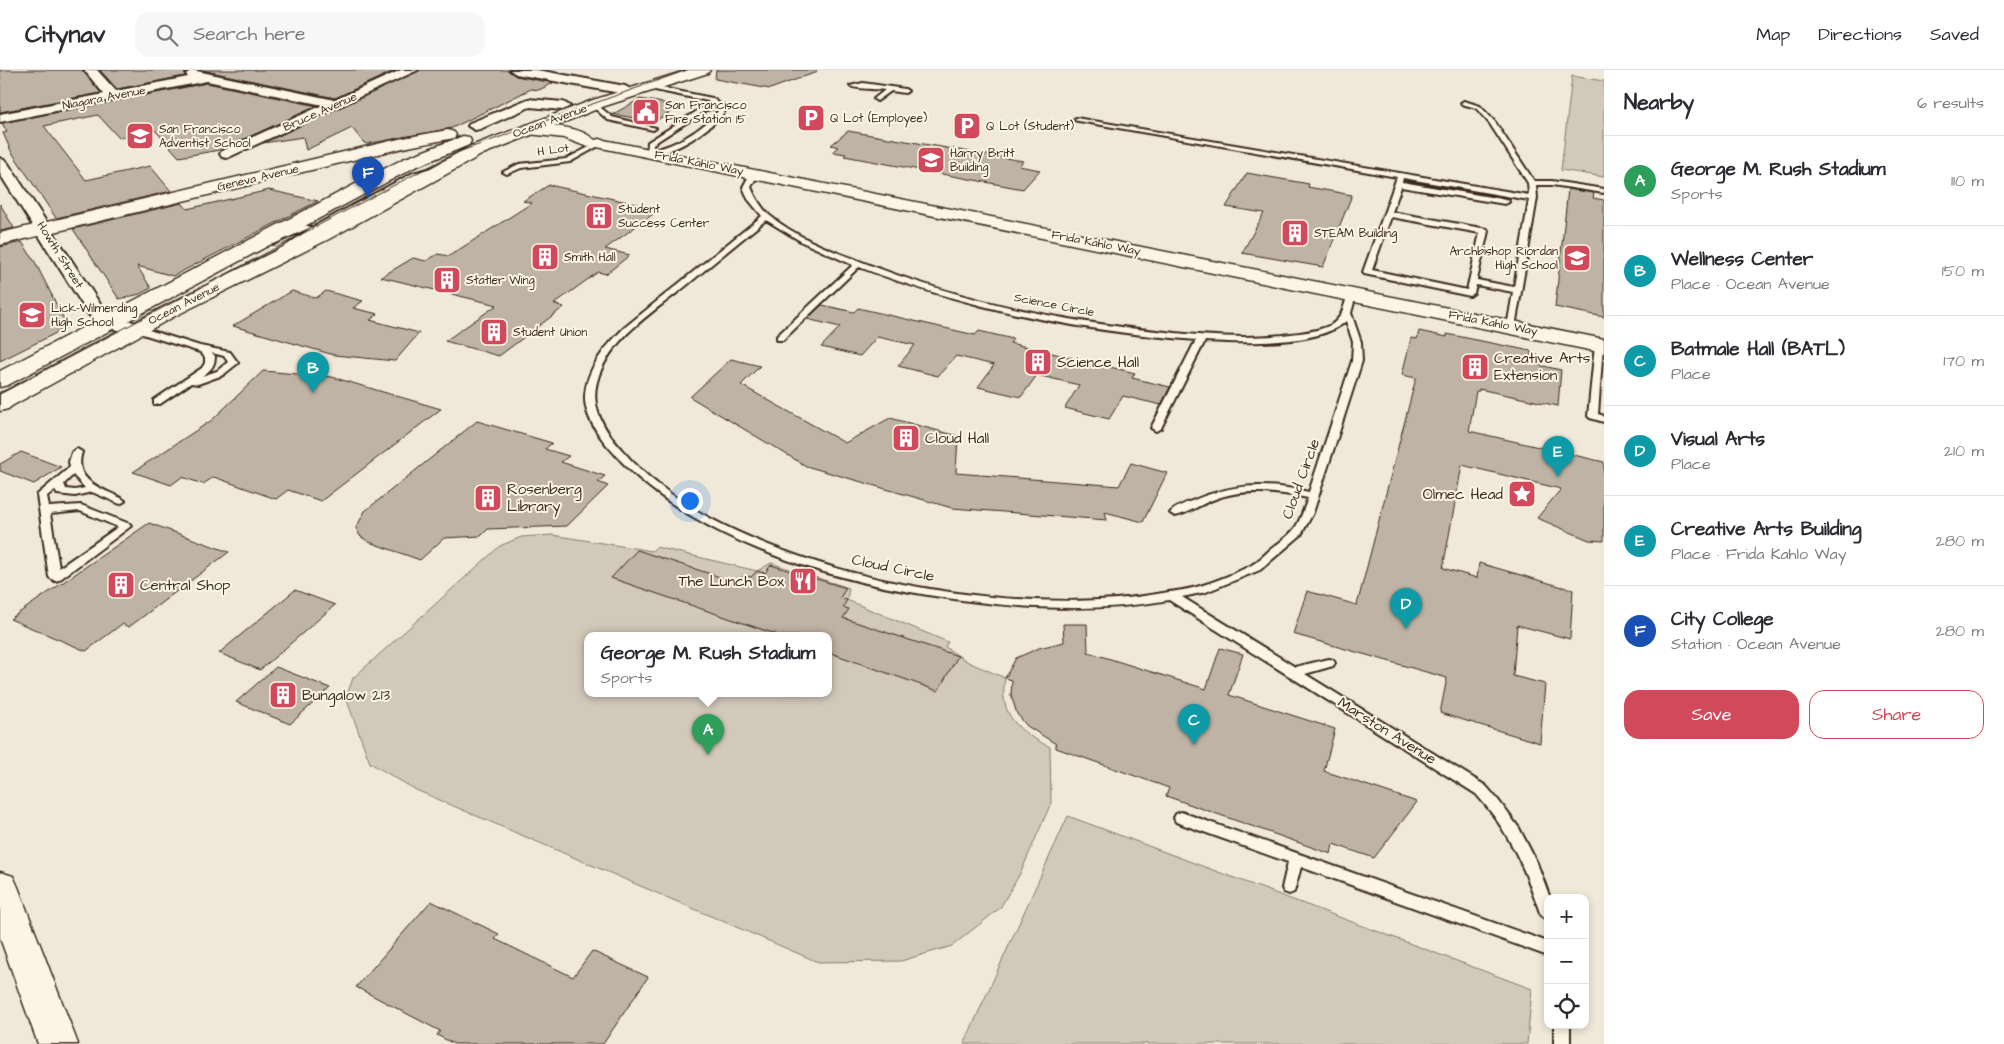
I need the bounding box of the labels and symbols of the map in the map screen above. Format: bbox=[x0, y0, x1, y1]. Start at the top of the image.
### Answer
street label: Niagara Avenue bbox=[61, 82, 148, 115]
street label: Bruce Avenue bbox=[280, 88, 360, 136]
public building icon: San Francisco Fire Station 15 bbox=[631, 97, 661, 127]
place label: San Francisco Fire Station 15 bbox=[665, 97, 747, 128]
street label: Ocean Avenue bbox=[510, 99, 590, 142]
parking icon: Q Lot (Employee) bbox=[796, 103, 826, 133]
place label: Q Lot (Employee) bbox=[830, 110, 927, 128]
parking icon: Q Lot (Student) bbox=[952, 111, 982, 141]
place label: Q Lot (Student) bbox=[986, 118, 1074, 135]
school or university icon: San Francisco Adventist School bbox=[125, 121, 155, 151]
place label: San Francisco Adventist School bbox=[159, 121, 251, 152]
street label: H Lot bbox=[536, 139, 570, 161]
school or university icon: Harry Britt Building bbox=[916, 145, 946, 175]
place label: Harry Britt Building bbox=[950, 145, 1015, 177]
street label: Frida Kahlo Way bbox=[653, 146, 745, 181]
pin: F bbox=[352, 157, 384, 198]
street label: Geneva Avenue bbox=[215, 160, 301, 196]
building icon: Student Success Center bbox=[584, 201, 614, 231]
place label: Student Success Center bbox=[618, 201, 710, 232]
street label: Howth Street bbox=[33, 218, 88, 292]
building icon: STEAM Building bbox=[1280, 218, 1310, 248]
place label: STEAM Building bbox=[1314, 225, 1397, 243]
street label: Frida Kahlo Way bbox=[1050, 226, 1142, 261]
building icon: Smith Hall bbox=[530, 242, 560, 272]
place label: Archbishop Riordan High School bbox=[1449, 243, 1558, 275]
school or university icon: Archbishop Riordan High School bbox=[1562, 243, 1592, 273]
place label: Smith Hall bbox=[564, 249, 616, 266]
building icon: Statler Wing bbox=[432, 265, 462, 295]
place label: Statler Wing bbox=[466, 272, 535, 290]
street label: Ocean Avenue bbox=[145, 278, 223, 329]
street label: Science Circle bbox=[1012, 289, 1096, 321]
school or university icon: Lick-Wilmerding High School bbox=[17, 300, 47, 330]
place label: Lick-Wilmerding High School bbox=[51, 300, 137, 332]
street label: Frida Kahlo Way bbox=[1447, 306, 1539, 341]
building icon: Student Union bbox=[479, 317, 509, 347]
place label: Student Union bbox=[513, 324, 587, 341]
building icon: Science Hall bbox=[1023, 347, 1053, 377]
place label: Creative Arts Extension bbox=[1494, 348, 1591, 386]
pin: B bbox=[297, 352, 329, 393]
place label: Science Hall bbox=[1057, 352, 1139, 373]
building icon: Creative Arts Extension bbox=[1460, 352, 1490, 382]
building icon: Cloud Hall bbox=[891, 423, 921, 453]
place label: Cloud Hall bbox=[925, 428, 989, 449]
street label: Cloud Circle bbox=[1277, 436, 1325, 522]
pin: E bbox=[1542, 436, 1574, 477]
place label: Rosenberg Library bbox=[507, 479, 582, 518]
place icon: Olmec Head bbox=[1507, 479, 1537, 509]
building icon: Rosenberg Library bbox=[473, 483, 503, 513]
place label: Olmec Head bbox=[1423, 484, 1503, 505]
your location bbox=[677, 488, 703, 514]
street label: Cloud Circle bbox=[850, 549, 936, 587]
restaurant icon: The Lunch Box bbox=[788, 566, 818, 596]
building icon: Central Shop bbox=[106, 570, 136, 600]
place label: The Lunch Box bbox=[679, 571, 785, 592]
place label: Central Shop bbox=[140, 575, 230, 596]
pin: D bbox=[1390, 588, 1422, 629]
building icon: Bungalow 213 bbox=[268, 680, 298, 710]
place label: Bungalow 213 bbox=[302, 685, 391, 707]
street label: Marston Avenue bbox=[1334, 692, 1440, 770]
pin: C bbox=[1178, 704, 1210, 745]
pin: A bbox=[692, 714, 724, 755]

